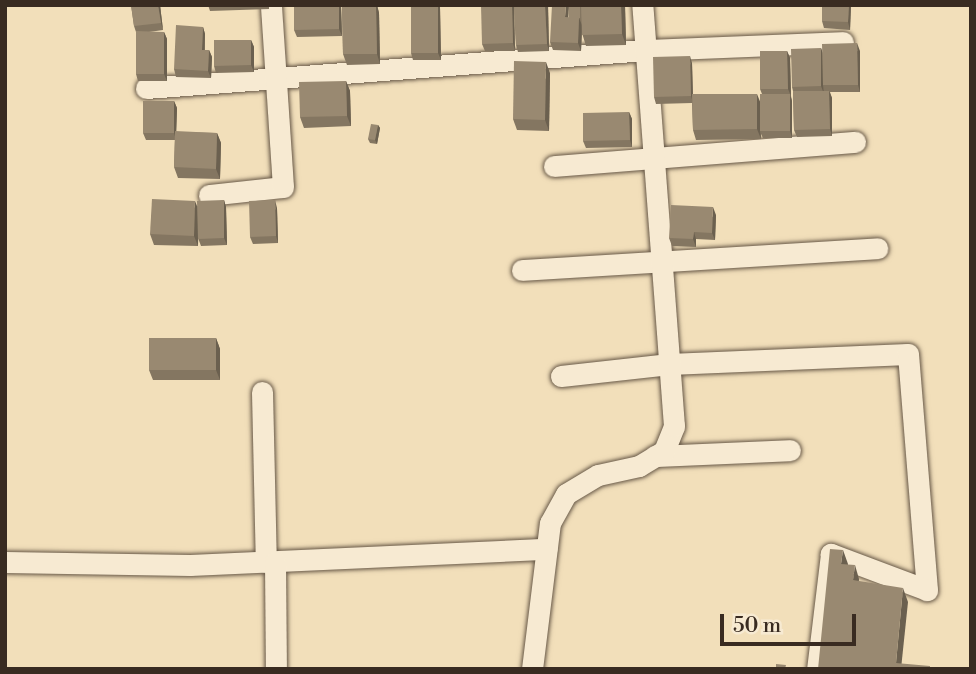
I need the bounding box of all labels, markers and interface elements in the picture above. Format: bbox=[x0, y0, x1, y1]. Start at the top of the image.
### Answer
scale bar bbox=[724, 600, 860, 644]
text: 50 m bbox=[733, 613, 781, 639]

